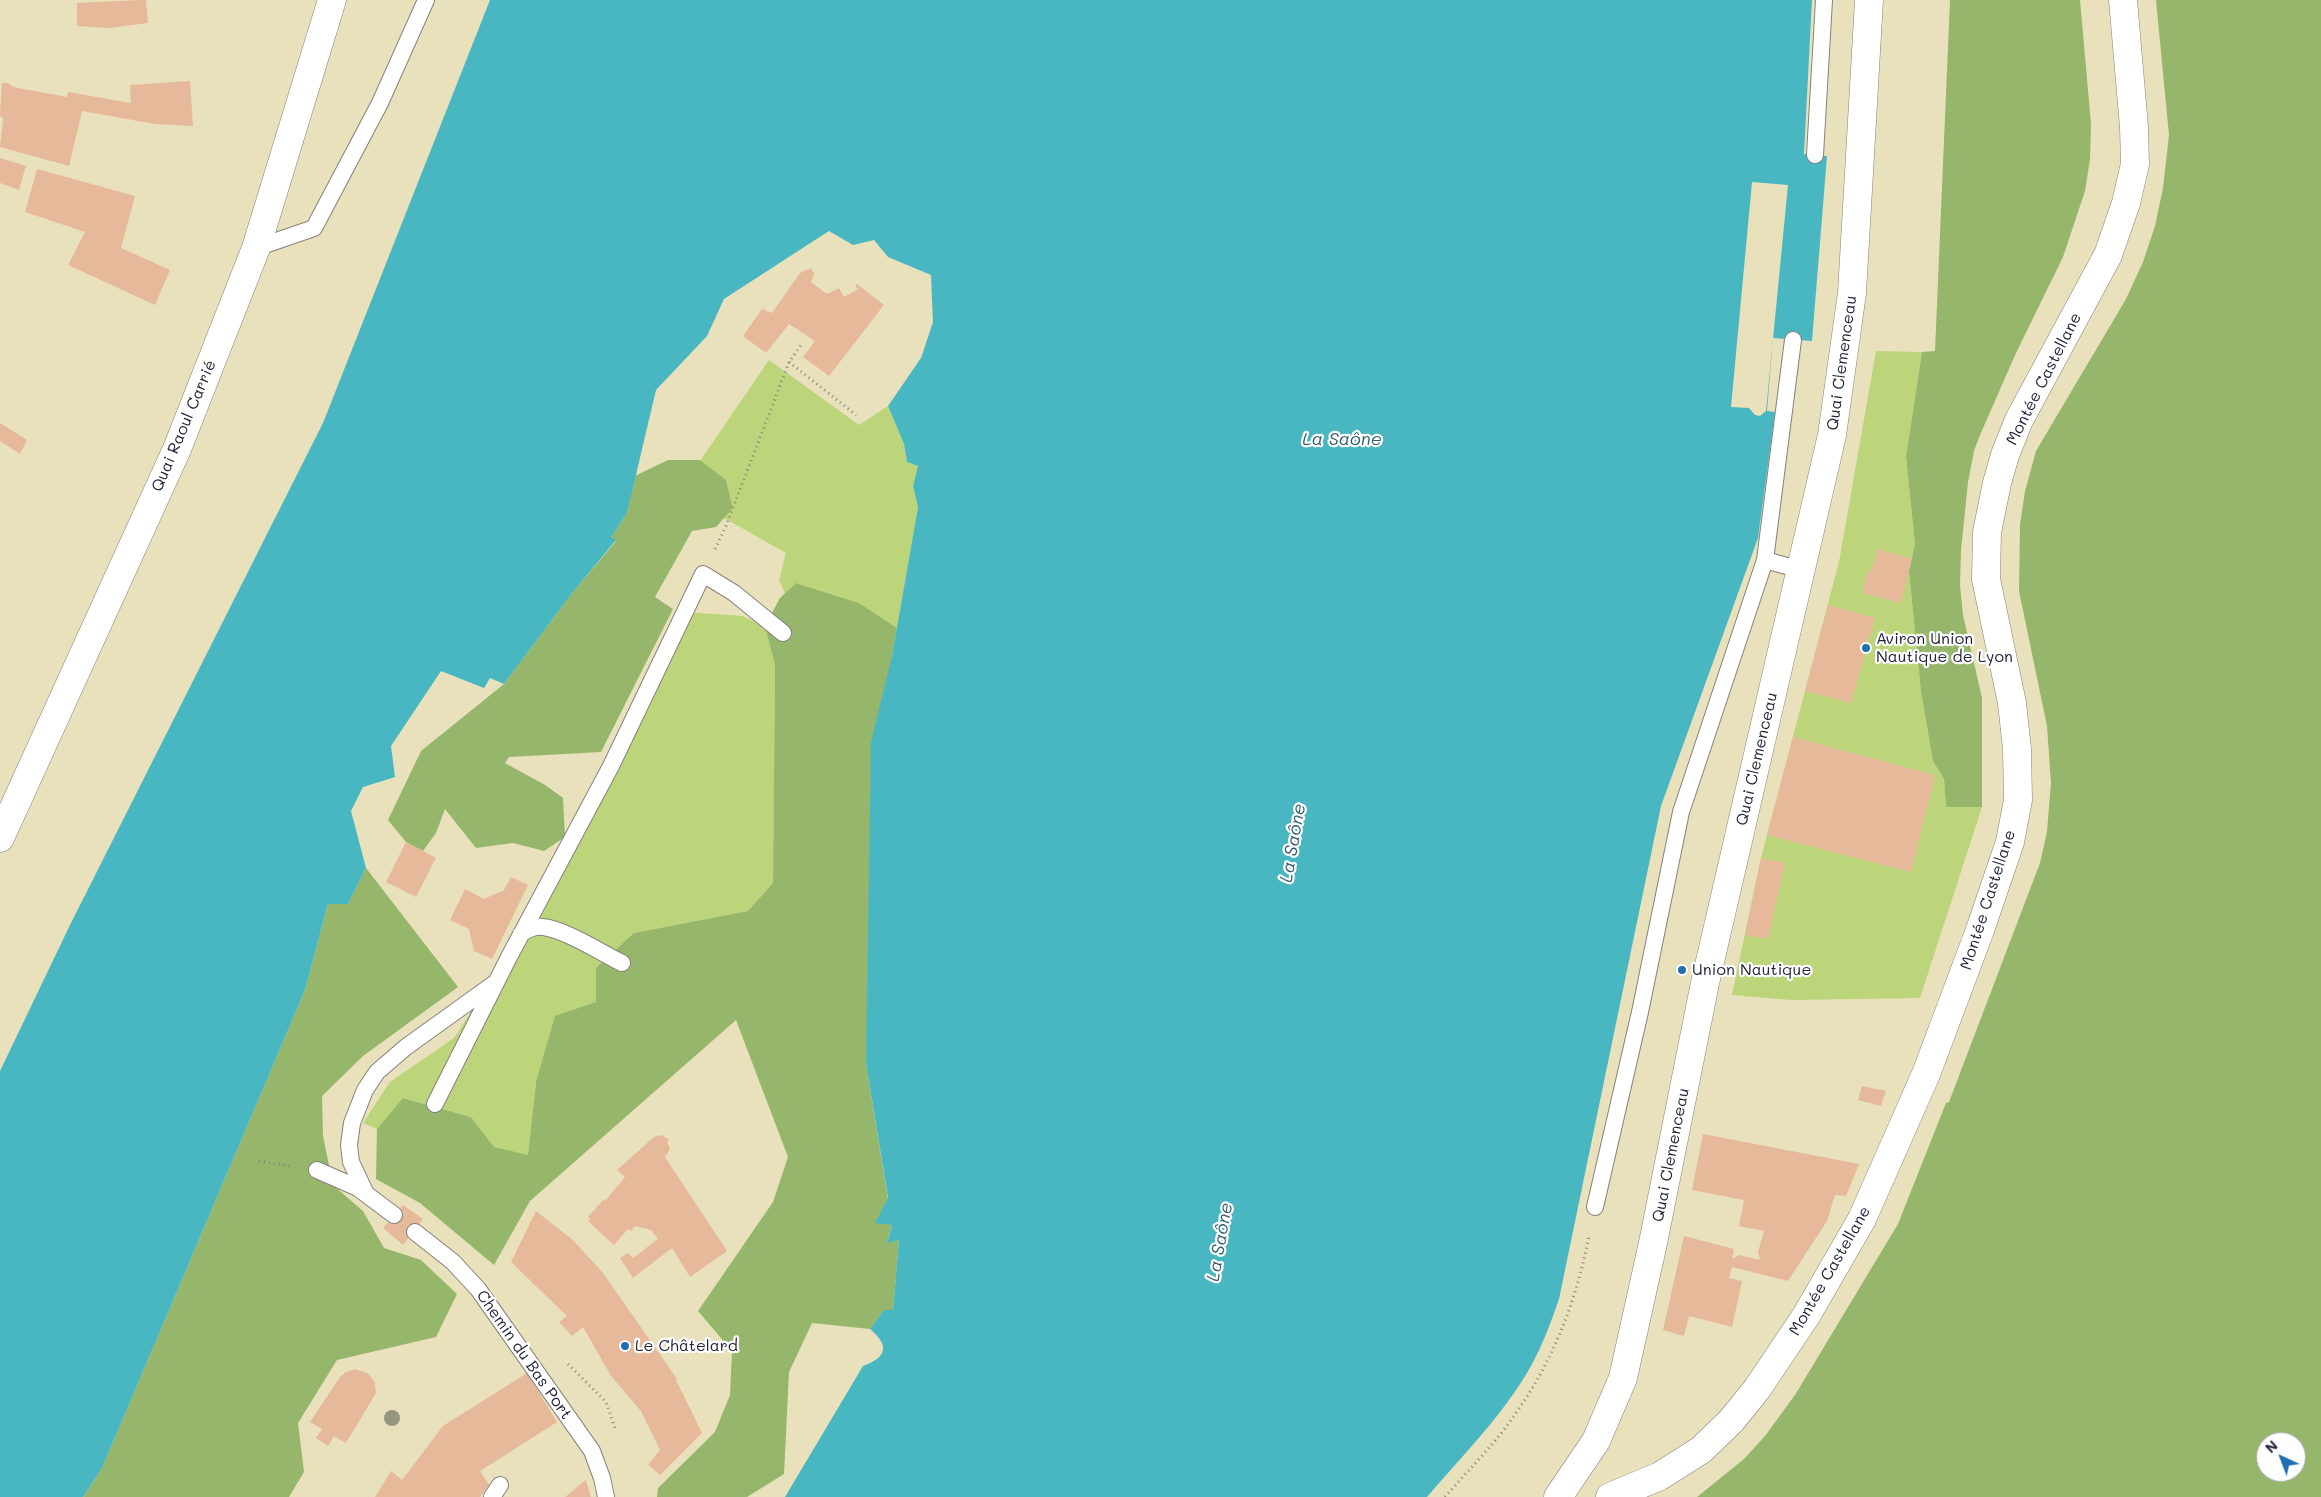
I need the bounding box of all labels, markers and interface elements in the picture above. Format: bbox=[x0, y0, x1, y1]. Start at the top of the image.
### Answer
street label: Quai Clemenceau bbox=[1823, 294, 1861, 432]
street label: Montée Castellane bbox=[2002, 310, 2086, 448]
street label: Quai Raoul Carrié bbox=[148, 357, 220, 495]
water label: La Saône bbox=[1302, 428, 1382, 450]
place label: Aviron Union Nautique de Lyon bbox=[1876, 629, 2013, 667]
marker: Aviron Union Nautique de Lyon bbox=[1860, 642, 1872, 654]
street label: Quai Clemenceau bbox=[1732, 691, 1782, 827]
water label: La Saône bbox=[1275, 802, 1311, 884]
street label: Montée Castellane bbox=[1956, 828, 2020, 972]
place label: Union Nautique bbox=[1692, 960, 1811, 980]
marker: Union Nautique bbox=[1676, 964, 1688, 976]
street label: Quai Clemenceau bbox=[1649, 1086, 1693, 1224]
water label: La Saône bbox=[1202, 1201, 1238, 1283]
street label: Montée Castellane bbox=[1785, 1203, 1875, 1339]
street label: Chemin du Bas Port bbox=[472, 1287, 576, 1423]
place label: Le Châtelard bbox=[635, 1336, 738, 1356]
marker: Le Châtelard bbox=[619, 1340, 631, 1352]
north arrow bbox=[2256, 1432, 2306, 1482]
text: N bbox=[2261, 1436, 2281, 1457]

